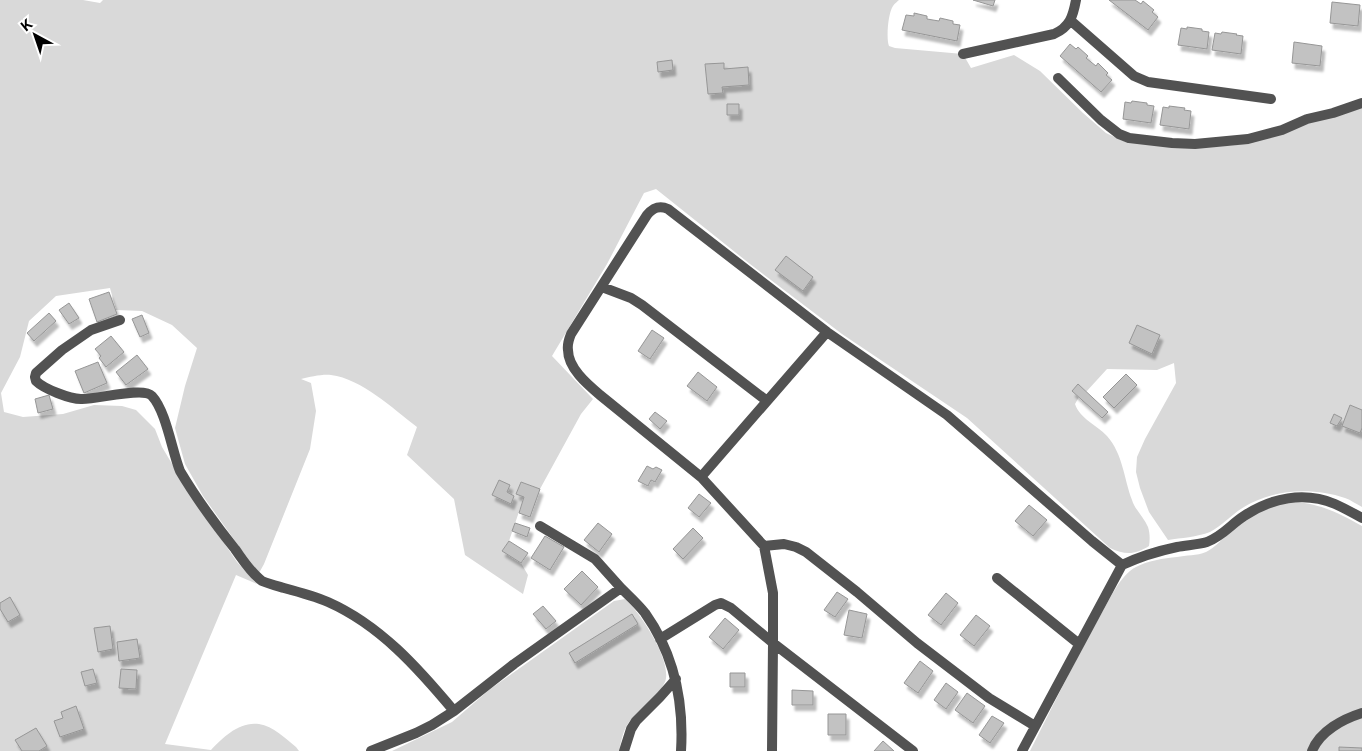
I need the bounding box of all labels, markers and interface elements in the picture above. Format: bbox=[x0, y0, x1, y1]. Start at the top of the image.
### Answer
north arrow bbox=[10, 10, 60, 60]
text: K bbox=[17, 15, 36, 34]

